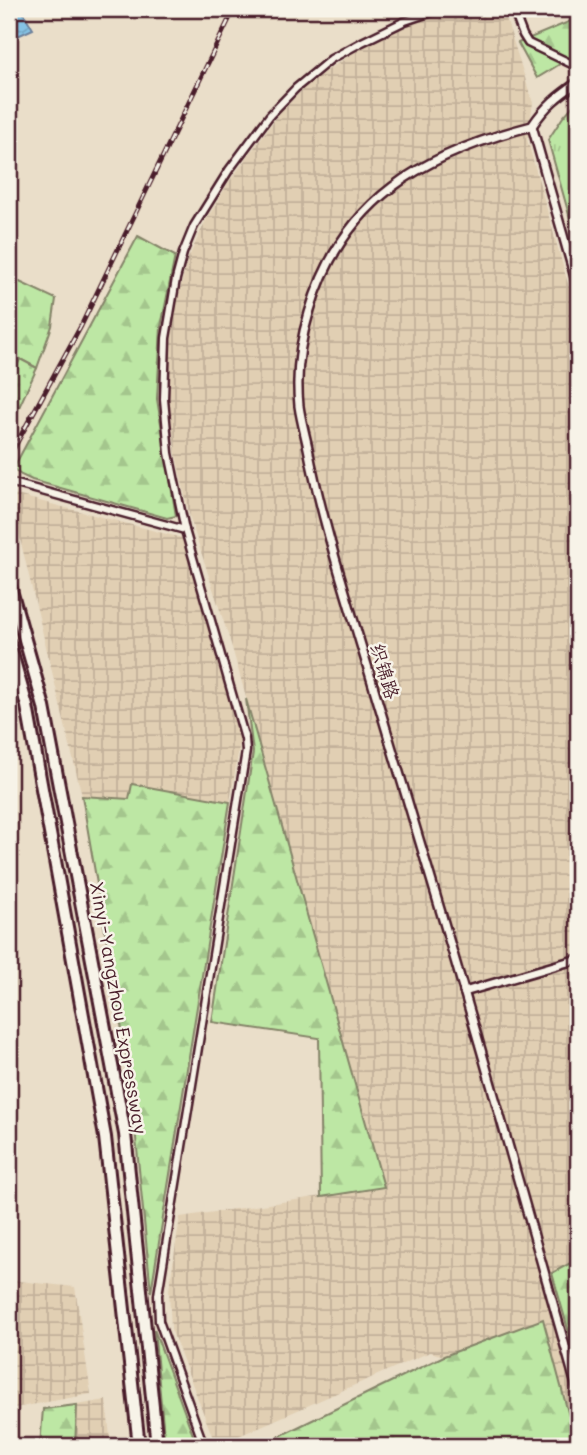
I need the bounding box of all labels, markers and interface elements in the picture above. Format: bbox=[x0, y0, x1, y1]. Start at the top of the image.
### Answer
street label: 织锦路 bbox=[365, 640, 406, 702]
street label: Xinyi-Yangzhou Expressway bbox=[85, 880, 154, 1136]

